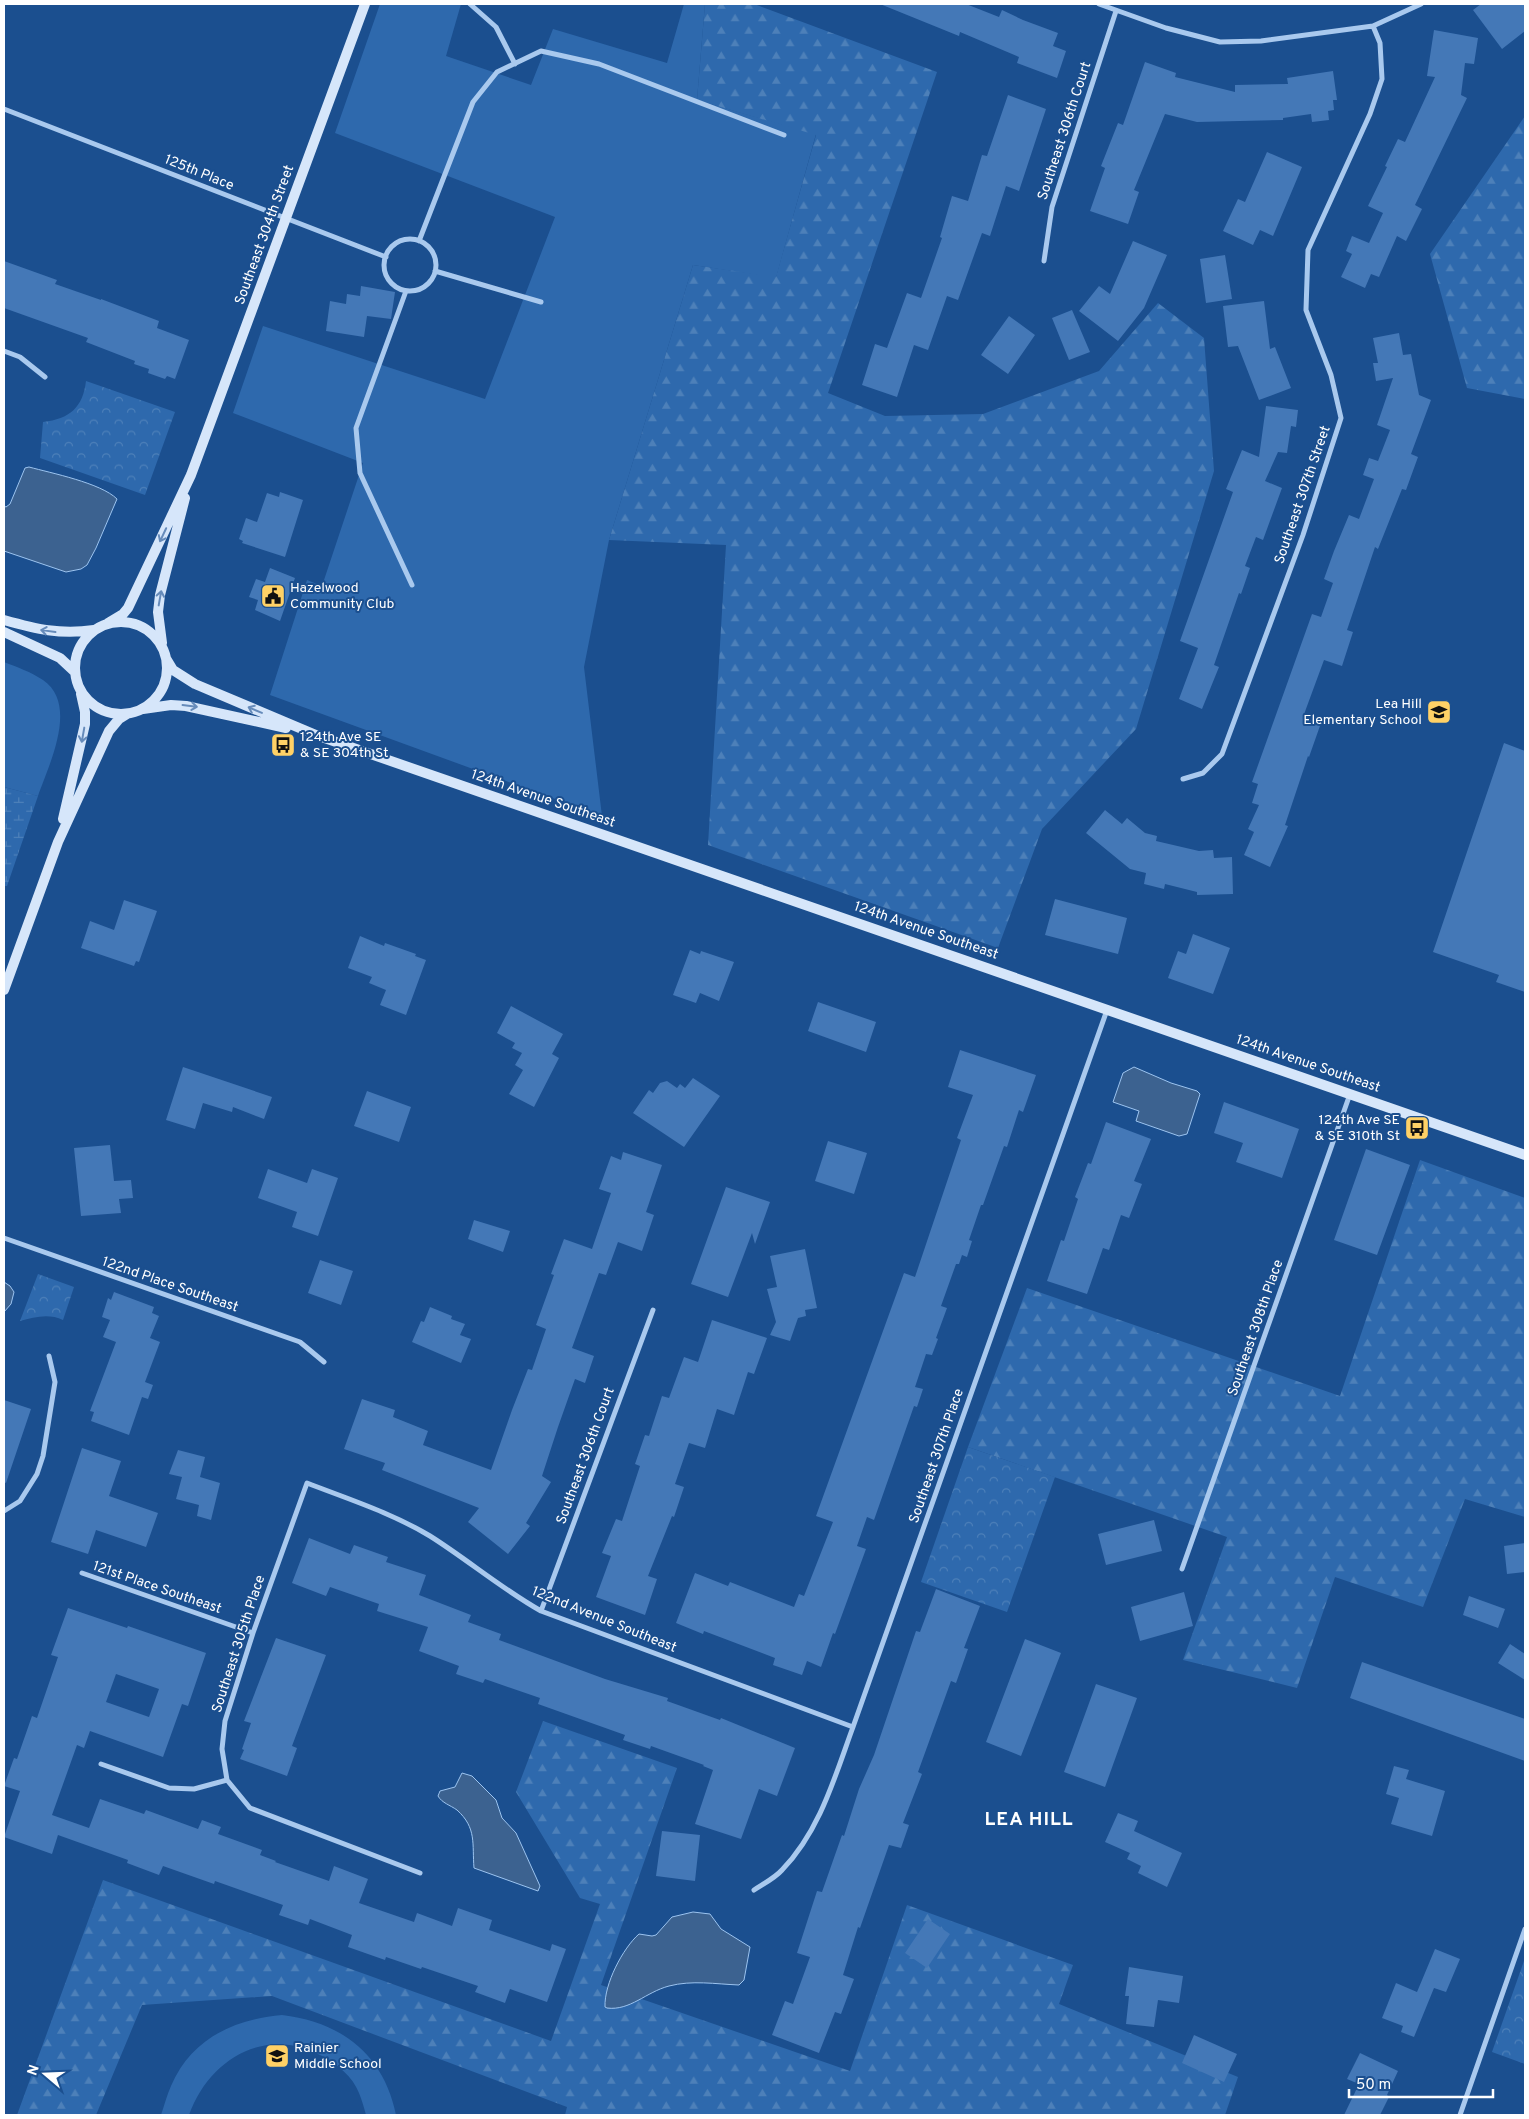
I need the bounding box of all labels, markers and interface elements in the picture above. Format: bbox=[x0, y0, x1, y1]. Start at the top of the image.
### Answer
street label: Southeast 306th Court bbox=[1035, 60, 1095, 202]
street label: 125th Place bbox=[162, 151, 236, 195]
street label: Southeast 304th Street bbox=[232, 163, 298, 307]
street label: Southeast 307th Street bbox=[1271, 424, 1335, 566]
one-way arrow bbox=[157, 527, 167, 542]
place label: Hazelwood Community Club bbox=[290, 580, 395, 613]
public building icon: Hazelwood Community Club bbox=[260, 583, 286, 609]
one-way arrow bbox=[155, 590, 165, 606]
one-way arrow bbox=[40, 626, 56, 636]
place label: Lea Hill Elementary School bbox=[1303, 696, 1422, 729]
school or university icon: Lea Hill Elementary School bbox=[1426, 699, 1452, 725]
one-way arrow bbox=[182, 701, 198, 711]
one-way arrow bbox=[248, 704, 263, 714]
one-way arrow bbox=[78, 727, 88, 743]
place label: 124th Ave SE & SE 304th St bbox=[300, 729, 389, 762]
bus stop icon: 124th Ave SE & SE 304th St bbox=[270, 732, 296, 758]
street label: 124th Avenue Southeast bbox=[469, 766, 617, 832]
street label: 124th Avenue Southeast bbox=[852, 898, 1000, 964]
street label: 124th Avenue Southeast bbox=[1234, 1031, 1382, 1097]
place label: 124th Ave SE & SE 310th St bbox=[1315, 1112, 1400, 1145]
bus stop icon: 124th Ave SE & SE 310th St bbox=[1404, 1115, 1430, 1141]
street label: 122nd Place Southeast bbox=[100, 1254, 240, 1316]
street label: Southeast 308th Place bbox=[1225, 1258, 1287, 1398]
street label: Southeast 306th Court bbox=[553, 1385, 619, 1527]
street label: Southeast 307th Place bbox=[906, 1386, 968, 1526]
street label: 121st Place Southeast bbox=[90, 1558, 224, 1618]
street label: Southeast 305th Place bbox=[209, 1573, 269, 1715]
street label: 122nd Avenue Southeast bbox=[529, 1583, 679, 1657]
district label: LEA HILL bbox=[984, 1808, 1074, 1832]
place label: Rainier Middle School bbox=[294, 2040, 382, 2073]
school or university icon: Rainier Middle School bbox=[264, 2043, 290, 2069]
north arrow bbox=[20, 2049, 70, 2099]
text: N bbox=[24, 2063, 44, 2078]
scale bar bbox=[1349, 2066, 1493, 2098]
text: 50 m bbox=[1356, 2076, 1391, 2095]

